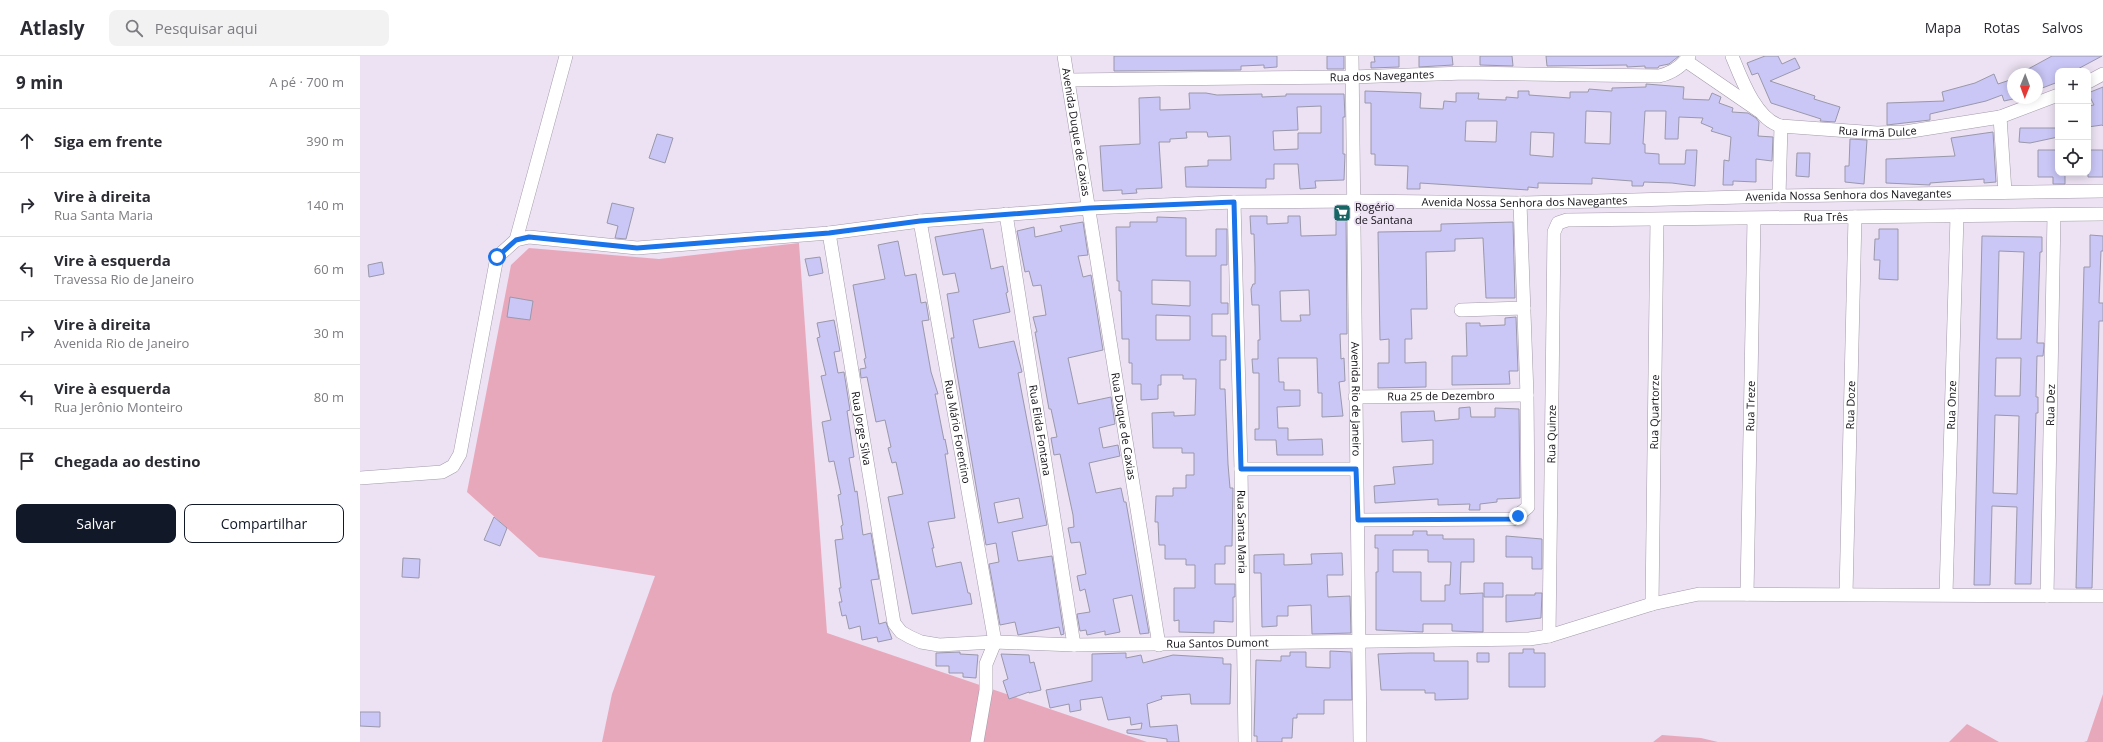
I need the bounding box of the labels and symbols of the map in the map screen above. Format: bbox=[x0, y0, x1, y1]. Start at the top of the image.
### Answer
street label: Rua dos Navegantes bbox=[1330, 66, 1434, 84]
street label: Avenida Duque de Caxias bbox=[1059, 67, 1095, 197]
north arrow bbox=[2007, 68, 2043, 104]
street label: Rua Irmã Dulce bbox=[1838, 122, 1918, 140]
street label: Avenida Nossa Senhora dos Navegantes bbox=[1745, 185, 1951, 204]
street label: Avenida Nossa Senhora dos Navegantes bbox=[1421, 192, 1628, 210]
place label: Rogério de Santana bbox=[1355, 199, 1413, 227]
supermarket icon: Rogério de Santana bbox=[1332, 203, 1352, 223]
street label: Rua Três bbox=[1803, 209, 1848, 224]
route start bbox=[488, 248, 506, 266]
street label: Avenida Rio de Janeiro bbox=[1348, 342, 1365, 457]
street label: Rua Duque de Caxias bbox=[1108, 371, 1140, 481]
street label: Rua Quartorze bbox=[1646, 374, 1662, 450]
street label: Rua Mário Forentino bbox=[941, 379, 975, 485]
street label: Rua Onze bbox=[1943, 380, 1959, 430]
street label: Rua Treze bbox=[1742, 381, 1758, 431]
street label: Rua Doze bbox=[1842, 381, 1858, 429]
street label: Rua Elida Fontana bbox=[1026, 384, 1055, 477]
street label: Rua Dez bbox=[2042, 384, 2058, 426]
street label: Rua 25 de Dezembro bbox=[1387, 387, 1495, 404]
street label: Rua Jorge Silva bbox=[848, 390, 876, 466]
street label: Rua Quinze bbox=[1543, 405, 1559, 463]
street label: Rua Santa Maria bbox=[1234, 490, 1251, 574]
route end bbox=[1509, 507, 1527, 525]
street label: Rua Santos Dumont bbox=[1166, 634, 1269, 651]

